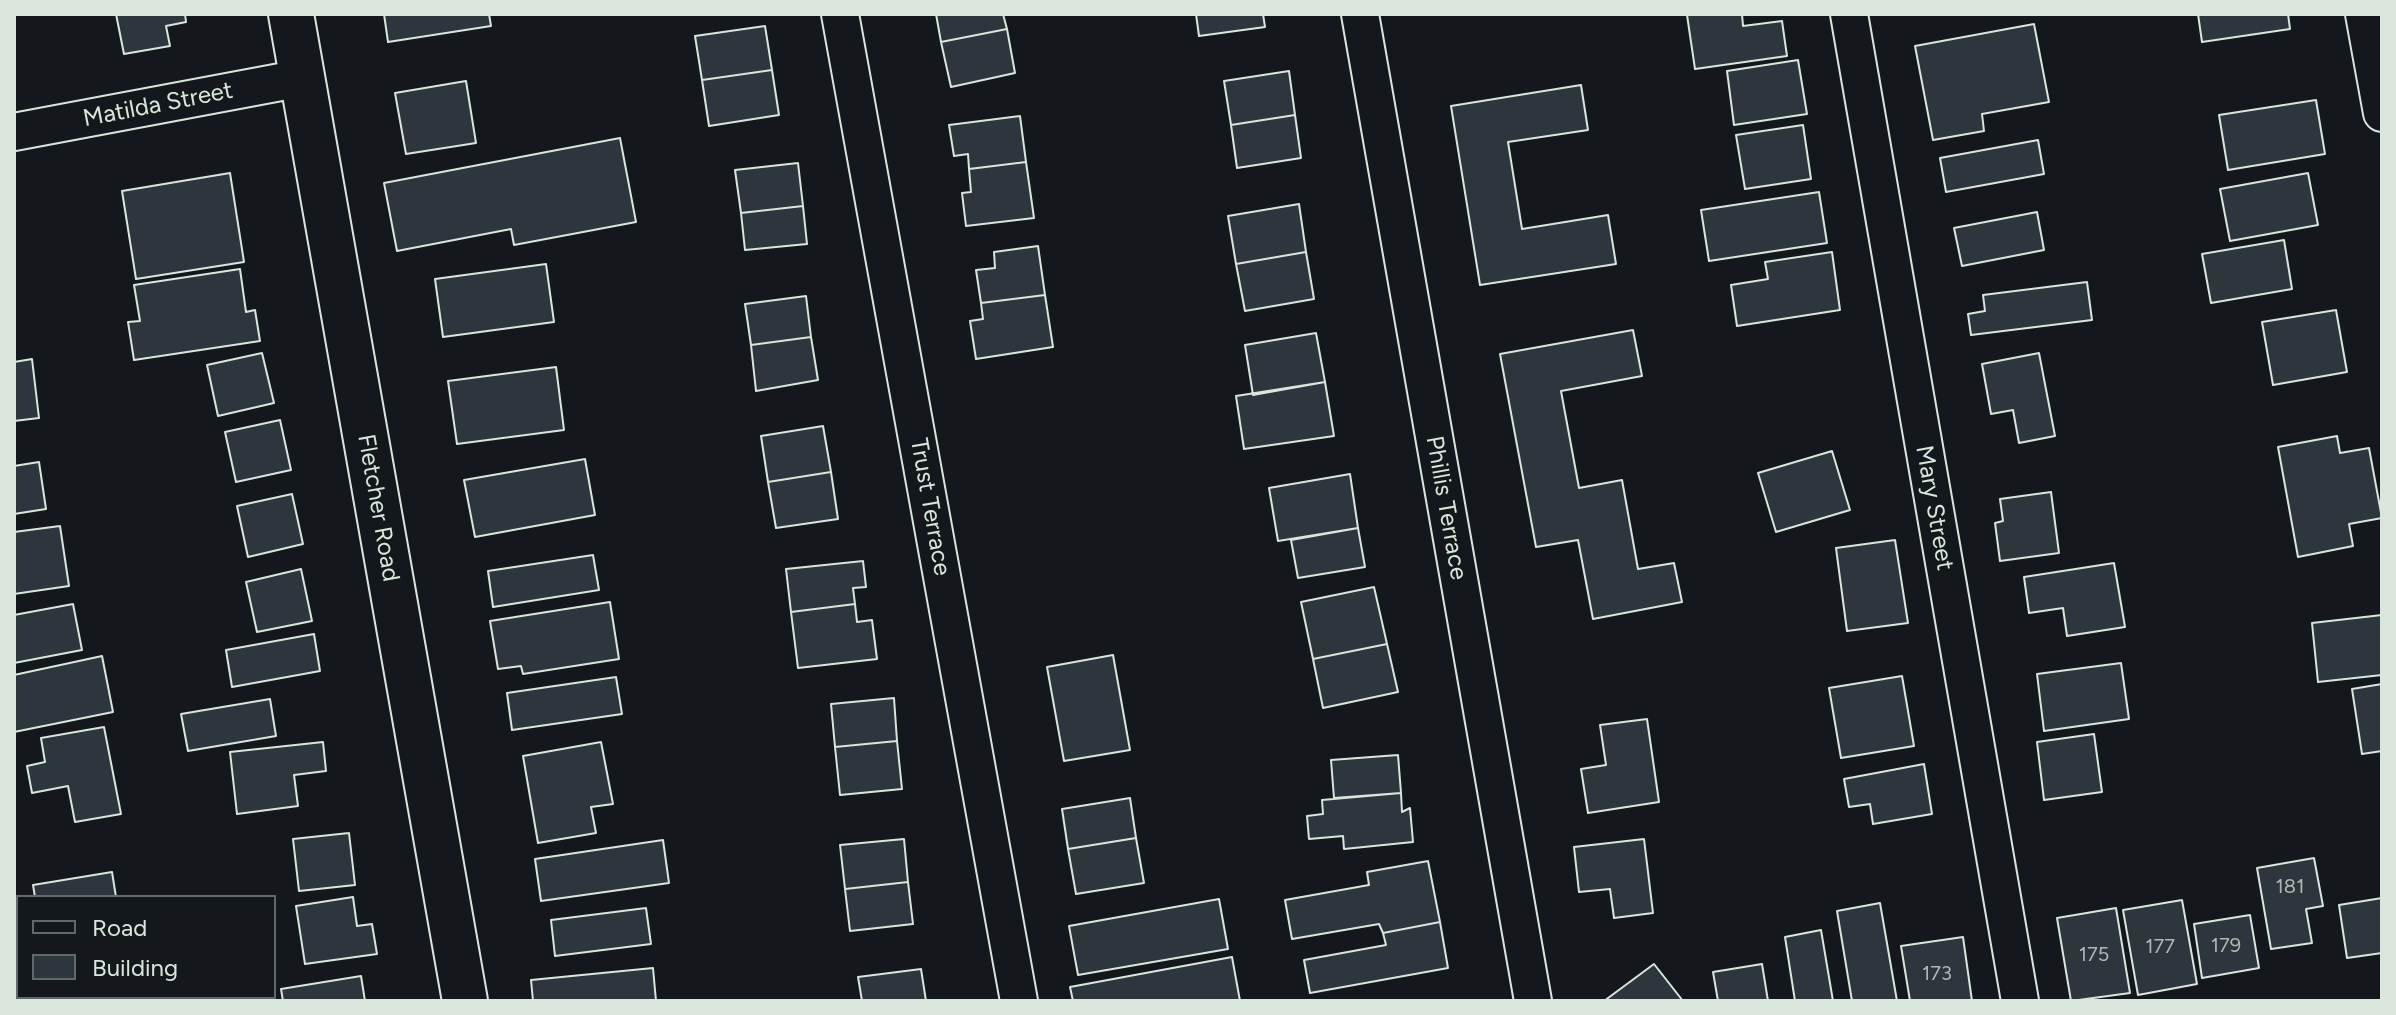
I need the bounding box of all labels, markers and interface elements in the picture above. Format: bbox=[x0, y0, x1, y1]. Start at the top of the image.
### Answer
street label: Matilda Street bbox=[81, 76, 235, 134]
street label: Fletcher Road bbox=[351, 432, 405, 584]
street label: Phillis Terrace bbox=[1419, 434, 1473, 582]
street label: Trust Terrace bbox=[904, 436, 956, 578]
street label: Mary Street bbox=[1909, 443, 1959, 573]
house number: 181 bbox=[2276, 875, 2304, 899]
legend bbox=[16, 895, 276, 999]
text: Road bbox=[92, 913, 147, 942]
house number: 179 bbox=[2211, 934, 2241, 958]
house number: 177 bbox=[2145, 935, 2175, 959]
house number: 175 bbox=[2079, 943, 2109, 967]
text: Building bbox=[92, 953, 178, 982]
house number: 173 bbox=[1922, 962, 1952, 986]

